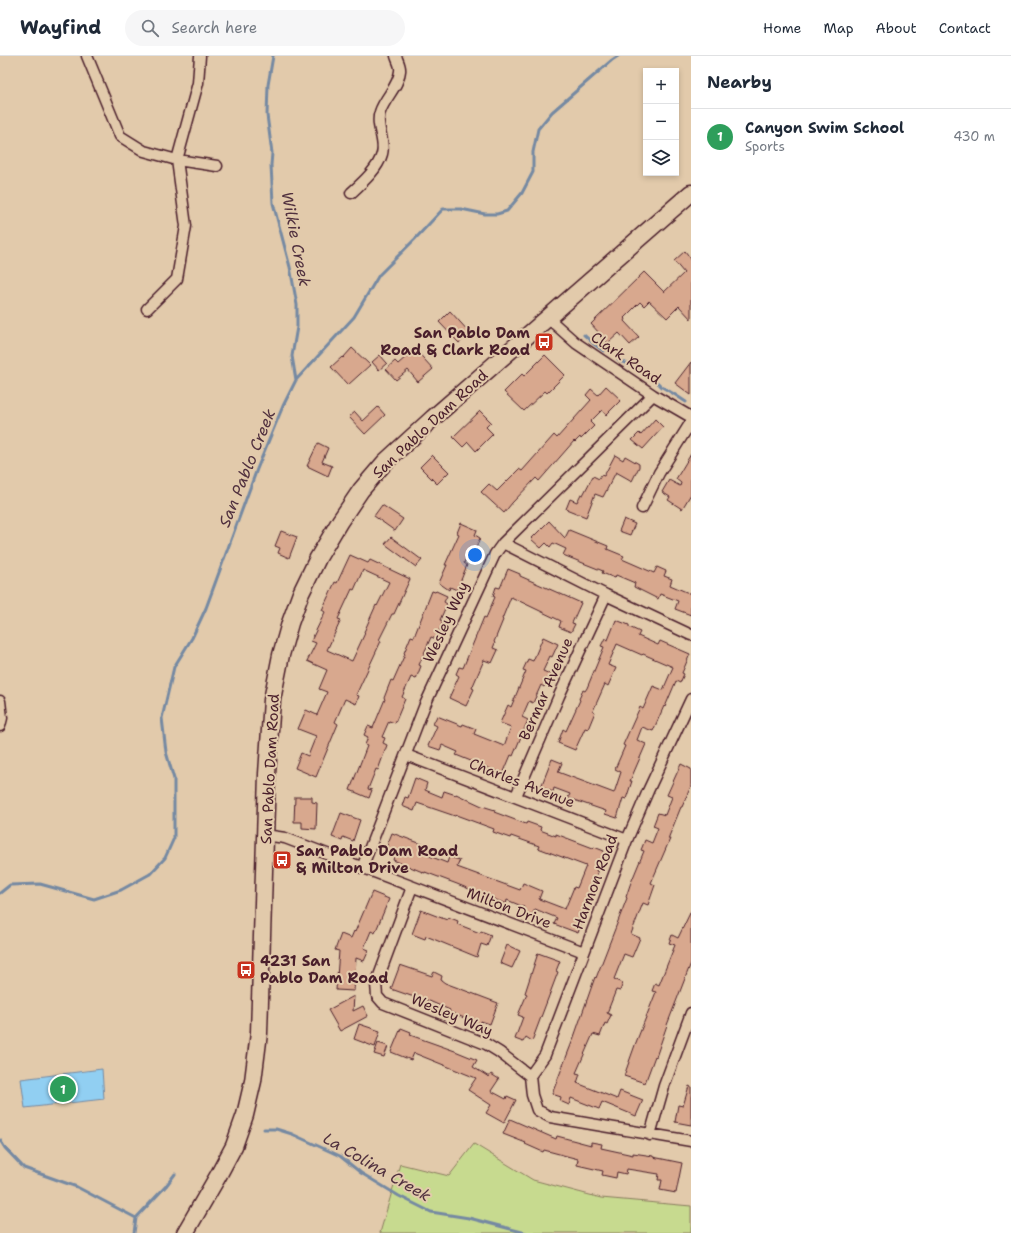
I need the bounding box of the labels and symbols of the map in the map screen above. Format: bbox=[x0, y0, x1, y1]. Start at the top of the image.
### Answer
water label: Wilkie Creek bbox=[276, 190, 316, 288]
place label: San Pablo Dam Road & Clark Road bbox=[380, 323, 530, 360]
street label: Clark Road bbox=[587, 327, 665, 389]
bus stop icon: San Pablo Dam Road & Clark Road bbox=[533, 331, 555, 353]
street label: San Pablo Dam Road bbox=[368, 365, 492, 483]
water label: San Pablo Creek bbox=[214, 406, 280, 530]
your location bbox=[465, 545, 485, 565]
street label: Wesley Way bbox=[418, 578, 474, 666]
street label: Bermar Avenue bbox=[514, 634, 578, 744]
street label: San Pablo Dam Road bbox=[256, 693, 284, 845]
street label: Charles Avenue bbox=[466, 754, 578, 812]
street label: Harmon Road bbox=[568, 831, 622, 932]
place label: San Pablo Dam Road & Milton Drive bbox=[296, 841, 458, 878]
bus stop icon: San Pablo Dam Road & Milton Drive bbox=[271, 849, 293, 871]
street label: Milton Drive bbox=[464, 883, 554, 933]
place label: 4231 San Pablo Dam Road bbox=[260, 951, 389, 988]
bus stop icon: 4231 San Pablo Dam Road bbox=[235, 959, 257, 981]
street label: Wesley Way bbox=[408, 989, 496, 1041]
pin: 1 bbox=[50, 1074, 76, 1104]
water label: La Colina Creek bbox=[319, 1128, 435, 1206]

